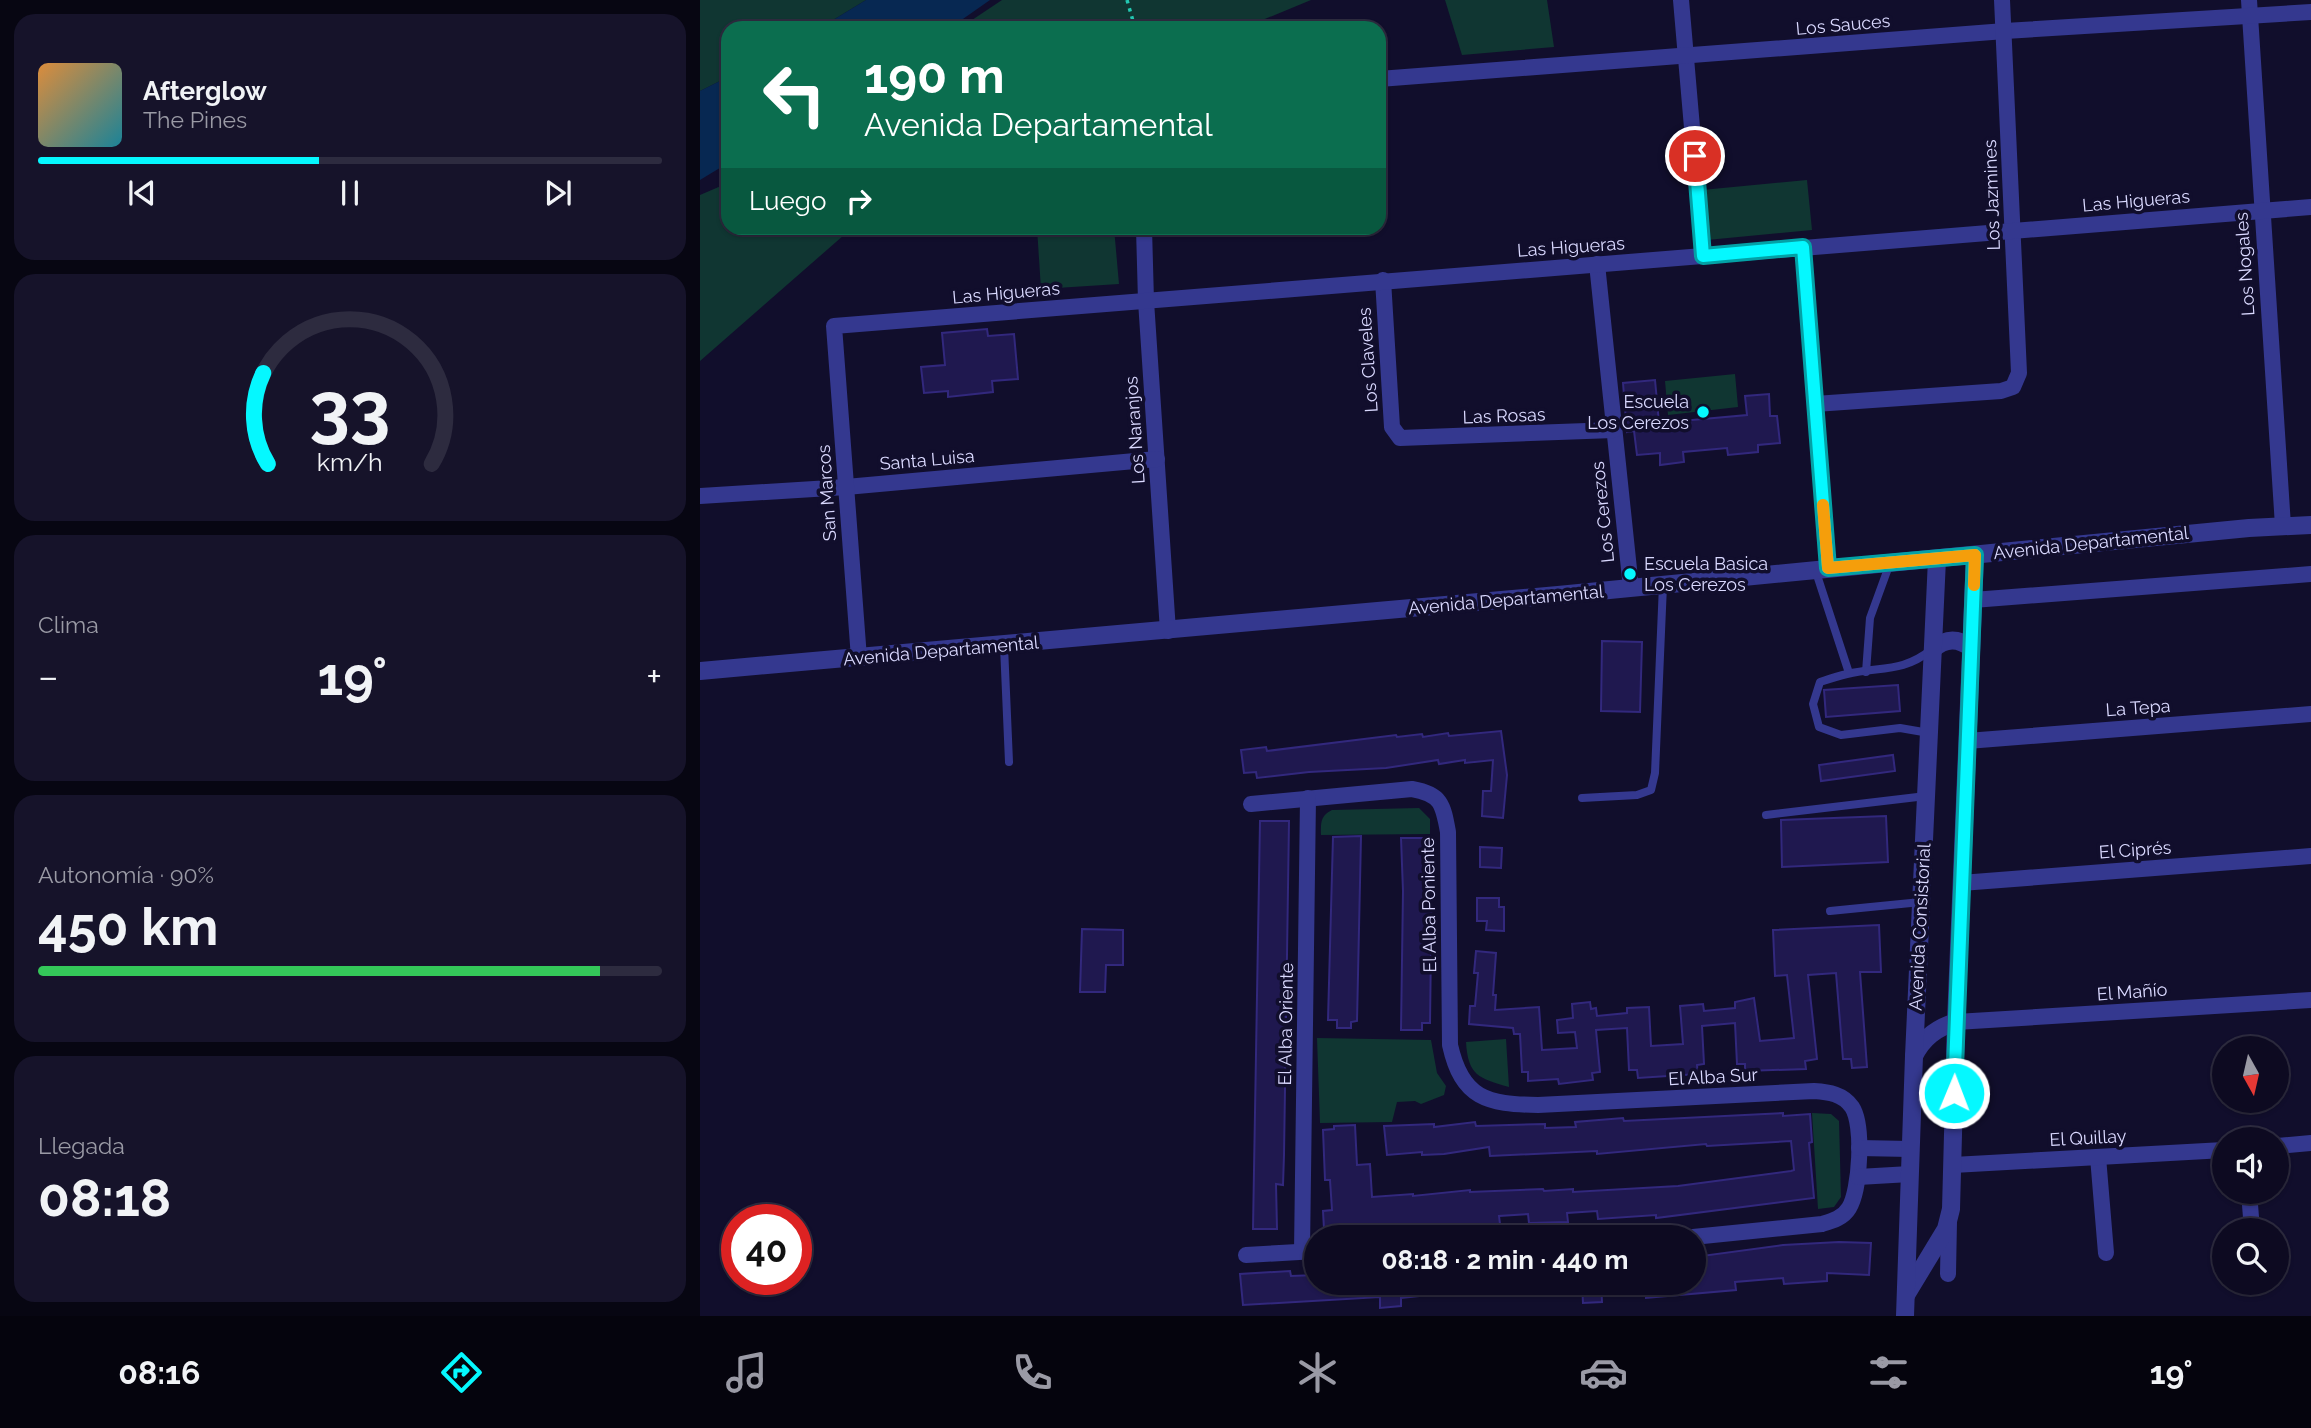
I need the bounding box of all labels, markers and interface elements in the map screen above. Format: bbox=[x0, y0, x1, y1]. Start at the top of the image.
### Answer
street label: Los Sauces bbox=[1795, 10, 1891, 39]
text: 190 m bbox=[864, 47, 1005, 104]
icon: left bbox=[749, 49, 840, 140]
text: Afterglow bbox=[143, 76, 267, 106]
text: The Pines bbox=[143, 106, 247, 133]
text: Avenida Departamental bbox=[864, 106, 1213, 143]
pin bbox=[1665, 126, 1725, 186]
icon: arrive bbox=[1676, 137, 1714, 175]
street label: Los Jazmines bbox=[1979, 139, 2004, 251]
icon: previous bbox=[123, 174, 161, 212]
icon: pause bbox=[331, 174, 369, 212]
icon: next bbox=[539, 174, 577, 212]
icon: right bbox=[840, 182, 878, 220]
street label: Las Higueras bbox=[2081, 185, 2191, 216]
text: Luego bbox=[749, 186, 826, 216]
street label: Los Nogales bbox=[2230, 211, 2259, 317]
street label: Las Higueras bbox=[1516, 232, 1626, 261]
street label: Las Higueras bbox=[951, 277, 1061, 308]
street label: Los Claveles bbox=[1353, 307, 1382, 413]
text: 33 bbox=[309, 366, 391, 451]
street label: Los Naranjos bbox=[1120, 375, 1149, 485]
place label: Escuela Los Cerezos bbox=[1587, 391, 1689, 433]
street label: Las Rosas bbox=[1462, 404, 1546, 427]
marker: Escuela Los Cerezos bbox=[1695, 404, 1711, 420]
street label: San Marcos bbox=[813, 444, 840, 542]
street label: Santa Luisa bbox=[879, 445, 975, 474]
text: km/h bbox=[317, 446, 383, 476]
street label: Los Cerezos bbox=[1587, 460, 1618, 564]
street label: Avenida Departamental bbox=[1992, 522, 2190, 563]
place label: Escuela Basica Los Cerezos bbox=[1644, 553, 1768, 595]
marker: Escuela Basica Los Cerezos bbox=[1622, 566, 1638, 582]
street label: Avenida Departamental bbox=[1407, 580, 1605, 619]
text: Clima bbox=[38, 611, 99, 638]
street label: Avenida Departamental bbox=[842, 631, 1040, 670]
text: 19° bbox=[318, 646, 387, 707]
text: − bbox=[38, 654, 58, 699]
text: + bbox=[646, 654, 662, 699]
street label: La Tepa bbox=[2105, 695, 2171, 720]
street label: El Ciprés bbox=[2098, 836, 2172, 863]
street label: El Alba Poniente bbox=[1417, 837, 1440, 973]
street label: Avenida Consistorial bbox=[1905, 843, 1934, 1011]
text: Autonomía · 90% bbox=[38, 861, 214, 888]
text: 450 km bbox=[38, 896, 218, 957]
street label: El Alba Oriente bbox=[1274, 962, 1297, 1086]
street label: El Mañío bbox=[2096, 979, 2168, 1004]
north arrow bbox=[2212, 1036, 2289, 1113]
map controls bbox=[2212, 1036, 2289, 1295]
position arrow bbox=[1917, 1056, 1991, 1130]
street label: El Alba Sur bbox=[1668, 1064, 1759, 1089]
street label: El Quillay bbox=[2049, 1125, 2127, 1150]
button: sound bbox=[2212, 1127, 2289, 1204]
text: Llegada bbox=[38, 1132, 125, 1159]
text: 08:18 bbox=[38, 1167, 171, 1228]
speed limit sign: 40 bbox=[721, 1204, 812, 1295]
button: search bbox=[2212, 1218, 2289, 1295]
text: 08:18 · 2 min · 440 m bbox=[1382, 1245, 1628, 1275]
icon: directions bbox=[437, 1348, 486, 1397]
icon: music bbox=[722, 1348, 771, 1397]
icon: phone bbox=[1008, 1348, 1057, 1397]
icon: climate bbox=[1293, 1348, 1342, 1397]
icon: car bbox=[1579, 1348, 1628, 1397]
icon: filters bbox=[1864, 1348, 1913, 1397]
text: 08:16 bbox=[118, 1354, 200, 1391]
text: 19° bbox=[2150, 1354, 2193, 1391]

